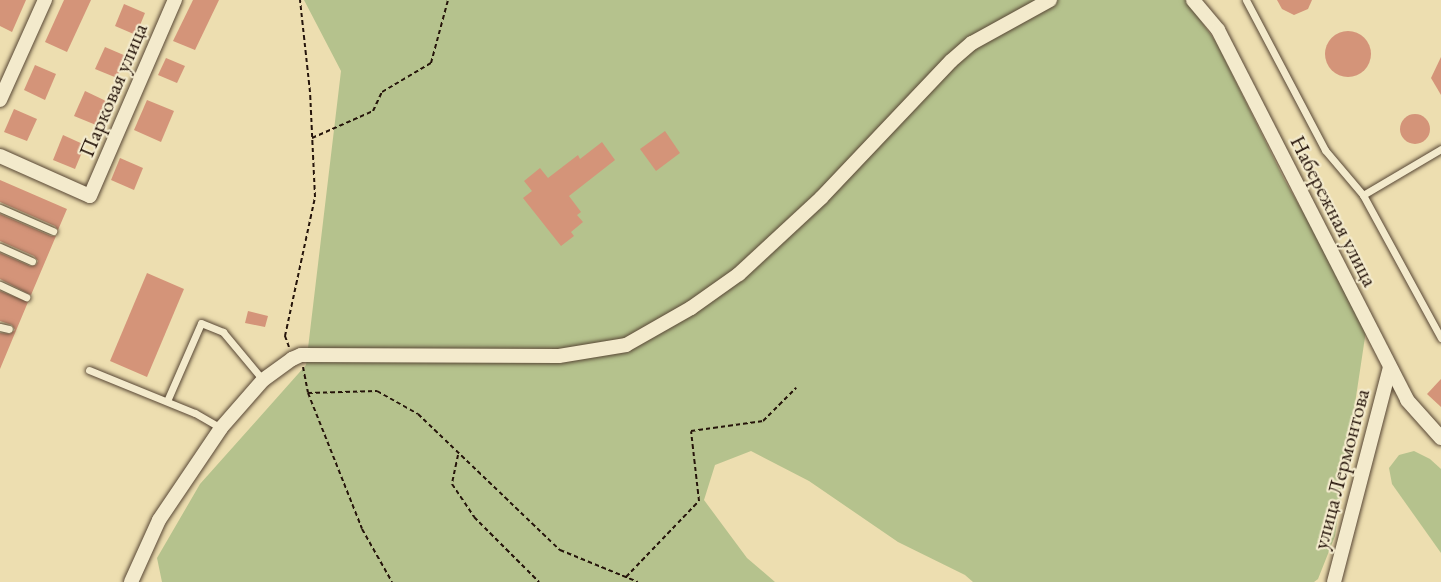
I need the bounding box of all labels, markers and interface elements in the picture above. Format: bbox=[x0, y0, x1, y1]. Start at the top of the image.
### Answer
street label: Парковая улица bbox=[73, 19, 153, 161]
street label: Набережная улица bbox=[1285, 131, 1383, 291]
street label: улица Лермонтова bbox=[1307, 386, 1375, 552]

